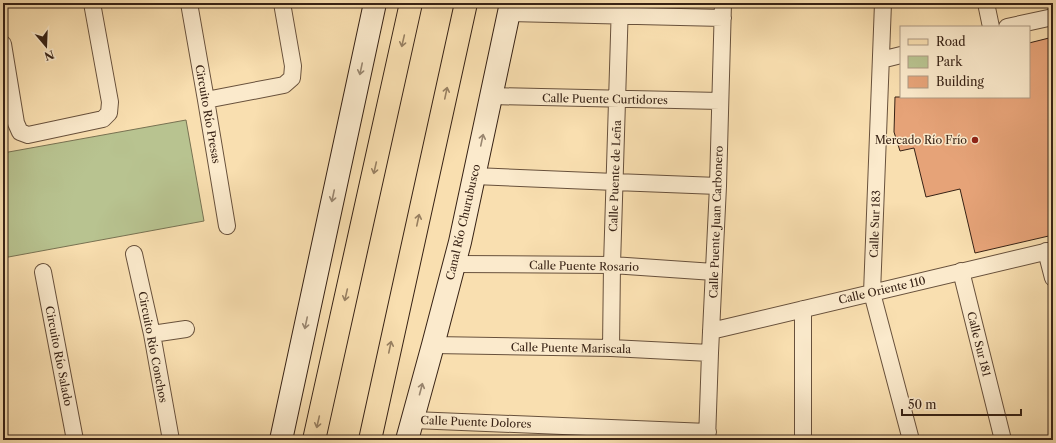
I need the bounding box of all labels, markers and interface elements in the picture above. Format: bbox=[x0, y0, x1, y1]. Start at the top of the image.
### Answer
north arrow bbox=[26, 26, 66, 66]
legend bbox=[900, 26, 1030, 98]
one-way arrow bbox=[398, 34, 406, 47]
text: Road bbox=[936, 34, 966, 49]
text: N bbox=[42, 47, 56, 64]
text: Park bbox=[936, 54, 963, 69]
one-way arrow bbox=[356, 62, 364, 75]
street label: Circuito Río Presas bbox=[192, 63, 224, 165]
text: Building bbox=[936, 74, 984, 89]
one-way arrow bbox=[442, 87, 450, 100]
street label: Calle Puente Curtidores bbox=[542, 91, 668, 107]
street label: Calle Puente de Leña bbox=[606, 120, 624, 232]
place label: Mercado Río Frío bbox=[875, 133, 967, 147]
one-way arrow bbox=[478, 134, 486, 147]
marker: Mercado Río Frío bbox=[970, 135, 980, 145]
street label: Calle Puente Juan Carbonero bbox=[706, 145, 726, 299]
one-way arrow bbox=[370, 161, 378, 174]
street label: Canal Río Churubusco bbox=[443, 162, 483, 281]
one-way arrow bbox=[329, 189, 337, 202]
street label: Calle Sur 183 bbox=[867, 190, 883, 258]
one-way arrow bbox=[415, 214, 423, 227]
street label: Calle Puente Rosario bbox=[529, 258, 639, 274]
street label: Calle Oriente 110 bbox=[837, 273, 927, 307]
one-way arrow bbox=[342, 288, 350, 301]
street label: Circuito Río Conchos bbox=[135, 290, 171, 404]
street label: Circuito Río Salado bbox=[42, 305, 76, 407]
street label: Calle Sur 181 bbox=[964, 310, 994, 378]
one-way arrow bbox=[302, 316, 310, 329]
street label: Calle Puente Mariscala bbox=[511, 340, 631, 356]
one-way arrow bbox=[387, 341, 395, 354]
one-way arrow bbox=[418, 383, 425, 396]
scale bar bbox=[902, 391, 1021, 417]
text: 50 m bbox=[908, 397, 937, 412]
street label: Calle Puente Dolores bbox=[420, 413, 532, 431]
one-way arrow bbox=[314, 415, 322, 428]

